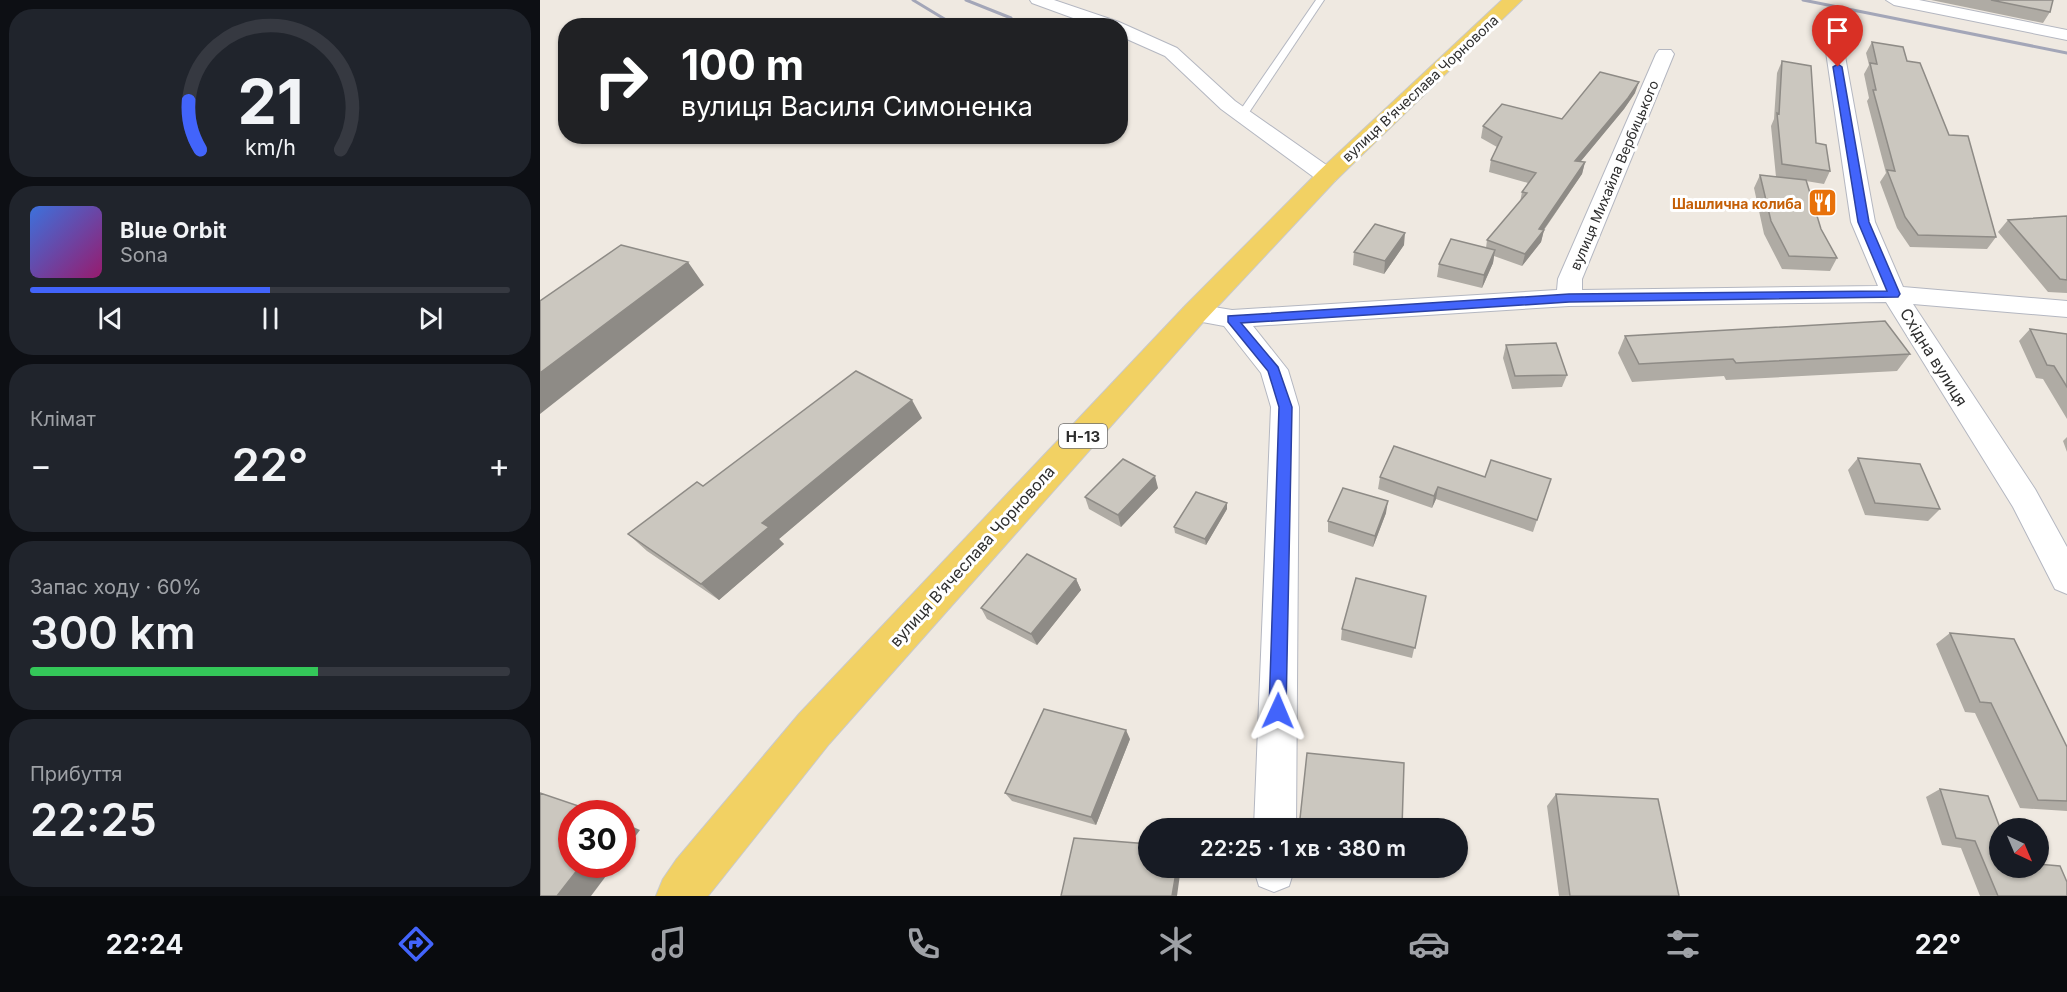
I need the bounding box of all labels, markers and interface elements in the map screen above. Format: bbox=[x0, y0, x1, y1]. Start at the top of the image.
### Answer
pin bbox=[1812, 5, 1863, 67]
street label: вулиця Вʼячеслава Чорновола bbox=[1338, 11, 1502, 165]
icon: arrive bbox=[1821, 14, 1854, 47]
text: 100 m bbox=[681, 39, 804, 90]
icon: right bbox=[582, 42, 660, 120]
text: 21 bbox=[237, 64, 303, 139]
street label: вулиця Михайла Вербицького bbox=[1566, 77, 1662, 273]
text: вулиця Василя Симоненка bbox=[681, 90, 1033, 123]
text: km/h bbox=[245, 135, 295, 161]
restaurant icon: Шашлична колиба bbox=[1807, 187, 1839, 219]
place label: Шашлична колиба bbox=[1672, 195, 1802, 212]
text: Blue Orbit bbox=[120, 217, 227, 243]
text: Sona bbox=[120, 243, 168, 267]
icon: previous bbox=[94, 302, 127, 335]
icon: pause bbox=[254, 302, 287, 335]
icon: next bbox=[414, 302, 447, 335]
street label: Східна вулиця bbox=[1896, 304, 1972, 410]
text: Клімат bbox=[30, 407, 96, 431]
road number: Н-13 bbox=[1059, 424, 1107, 448]
text: 22° bbox=[232, 437, 308, 492]
text: − bbox=[30, 445, 52, 485]
text: + bbox=[488, 445, 510, 485]
street label: вулиця Вʼячеслава Чорновола bbox=[885, 461, 1059, 651]
text: Запас ходу · 60% bbox=[30, 575, 202, 599]
text: 300 km bbox=[30, 605, 195, 660]
position arrow bbox=[1246, 679, 1310, 743]
text: Прибуття bbox=[30, 762, 122, 786]
text: 22:25 bbox=[30, 792, 157, 847]
speed limit sign: 30 bbox=[558, 800, 636, 878]
north arrow bbox=[1989, 818, 2049, 878]
map controls bbox=[1989, 818, 2049, 878]
text: 22:25 · 1 хв · 380 m bbox=[1200, 835, 1406, 861]
icon: directions bbox=[395, 923, 437, 965]
icon: music bbox=[648, 923, 690, 965]
icon: phone bbox=[902, 923, 944, 965]
icon: climate bbox=[1155, 923, 1197, 965]
icon: car bbox=[1408, 923, 1450, 965]
icon: filters bbox=[1662, 923, 1704, 965]
text: 22:24 bbox=[106, 928, 184, 961]
text: 22° bbox=[1915, 928, 1961, 961]

